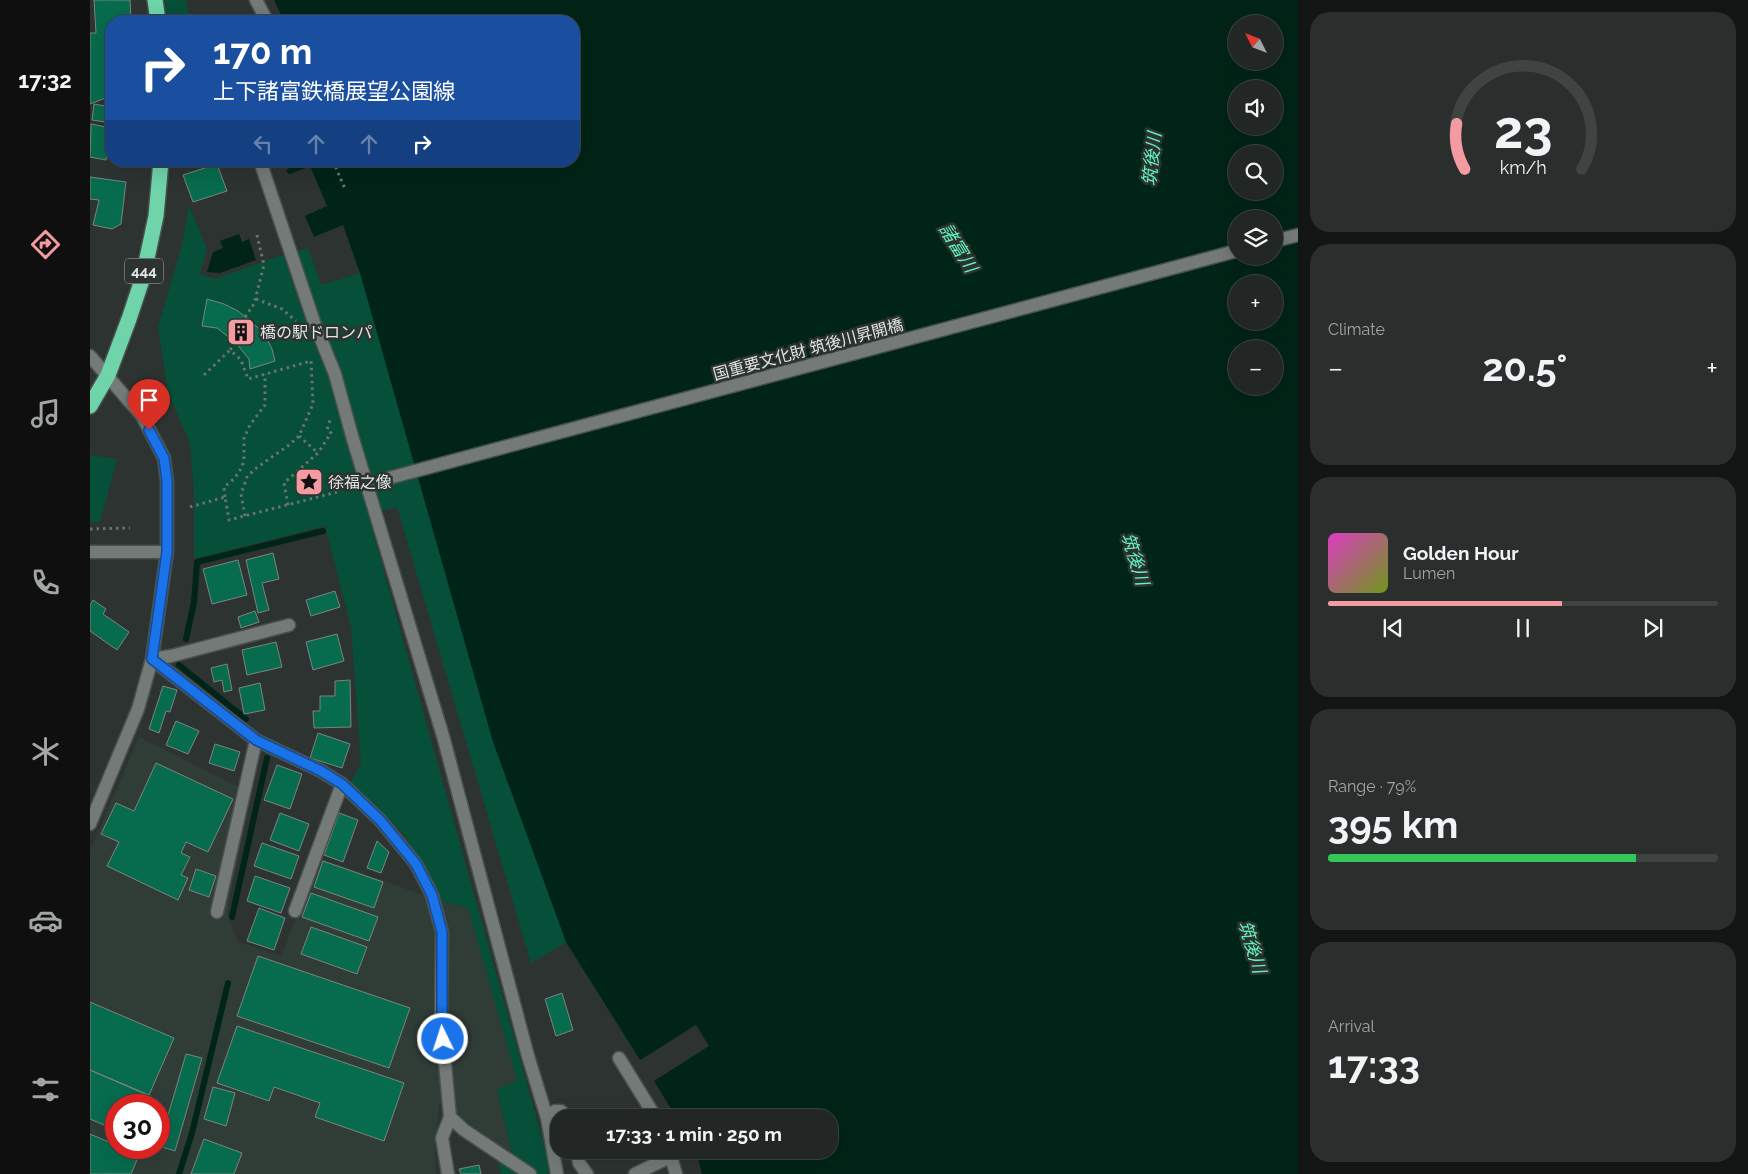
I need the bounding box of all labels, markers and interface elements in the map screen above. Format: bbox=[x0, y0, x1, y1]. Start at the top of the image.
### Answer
north arrow bbox=[1228, 15, 1282, 70]
map controls bbox=[1228, 15, 1283, 395]
text: 170 m bbox=[213, 31, 312, 72]
icon: right bbox=[130, 35, 195, 100]
text: 17:32 bbox=[18, 67, 72, 93]
text: 上下諸富鉄橋展望公園線 bbox=[213, 78, 455, 104]
button: sound bbox=[1228, 80, 1283, 135]
text: 23 bbox=[1494, 99, 1552, 160]
water label: 筑後川 bbox=[1138, 129, 1165, 187]
icon: left bbox=[249, 130, 277, 158]
icon: ahead bbox=[302, 130, 330, 158]
icon: ahead bbox=[355, 130, 383, 158]
icon: right bbox=[408, 130, 436, 158]
button: search bbox=[1228, 145, 1283, 200]
text: km/h bbox=[1499, 157, 1547, 178]
button: layers bbox=[1228, 210, 1283, 265]
water label: 諸富川 bbox=[935, 219, 983, 278]
icon: directions bbox=[28, 227, 63, 262]
road number: 444 bbox=[125, 258, 163, 284]
button: + bbox=[1228, 275, 1283, 330]
street label: 国重要文化財 筑後川昇開橋 bbox=[711, 315, 905, 384]
building icon: 橋の駅ドロンパ bbox=[226, 317, 256, 347]
text: Climate bbox=[1328, 320, 1385, 339]
place label: 橋の駅ドロンパ bbox=[260, 323, 372, 342]
button: − bbox=[1228, 340, 1283, 395]
text: 20.5° bbox=[1482, 345, 1567, 390]
text: − bbox=[1328, 352, 1343, 385]
text: + bbox=[1706, 352, 1718, 385]
pin bbox=[128, 379, 170, 430]
icon: arrive bbox=[135, 386, 163, 414]
icon: music bbox=[28, 396, 63, 431]
place icon: 徐福之像 bbox=[294, 467, 324, 497]
place label: 徐福之像 bbox=[328, 473, 392, 492]
water label: 筑後川 bbox=[1118, 530, 1154, 590]
text: Golden Hour bbox=[1403, 542, 1519, 564]
text: Lumen bbox=[1403, 564, 1455, 583]
icon: phone bbox=[28, 565, 63, 600]
icon: previous bbox=[1379, 614, 1407, 642]
icon: pause bbox=[1509, 614, 1537, 642]
icon: next bbox=[1639, 614, 1667, 642]
icon: climate bbox=[28, 734, 63, 769]
text: Range · 79% bbox=[1328, 777, 1416, 796]
text: 395 km bbox=[1328, 802, 1458, 847]
icon: car bbox=[28, 903, 63, 938]
water label: 筑後川 bbox=[1235, 918, 1271, 978]
position arrow bbox=[416, 1012, 468, 1064]
text: Arrival bbox=[1328, 1017, 1375, 1036]
text: 17:33 bbox=[1328, 1042, 1420, 1087]
icon: filters bbox=[28, 1072, 63, 1107]
speed limit sign: 30 bbox=[105, 1094, 170, 1159]
text: 17:33 · 1 min · 250 m bbox=[606, 1123, 782, 1145]

